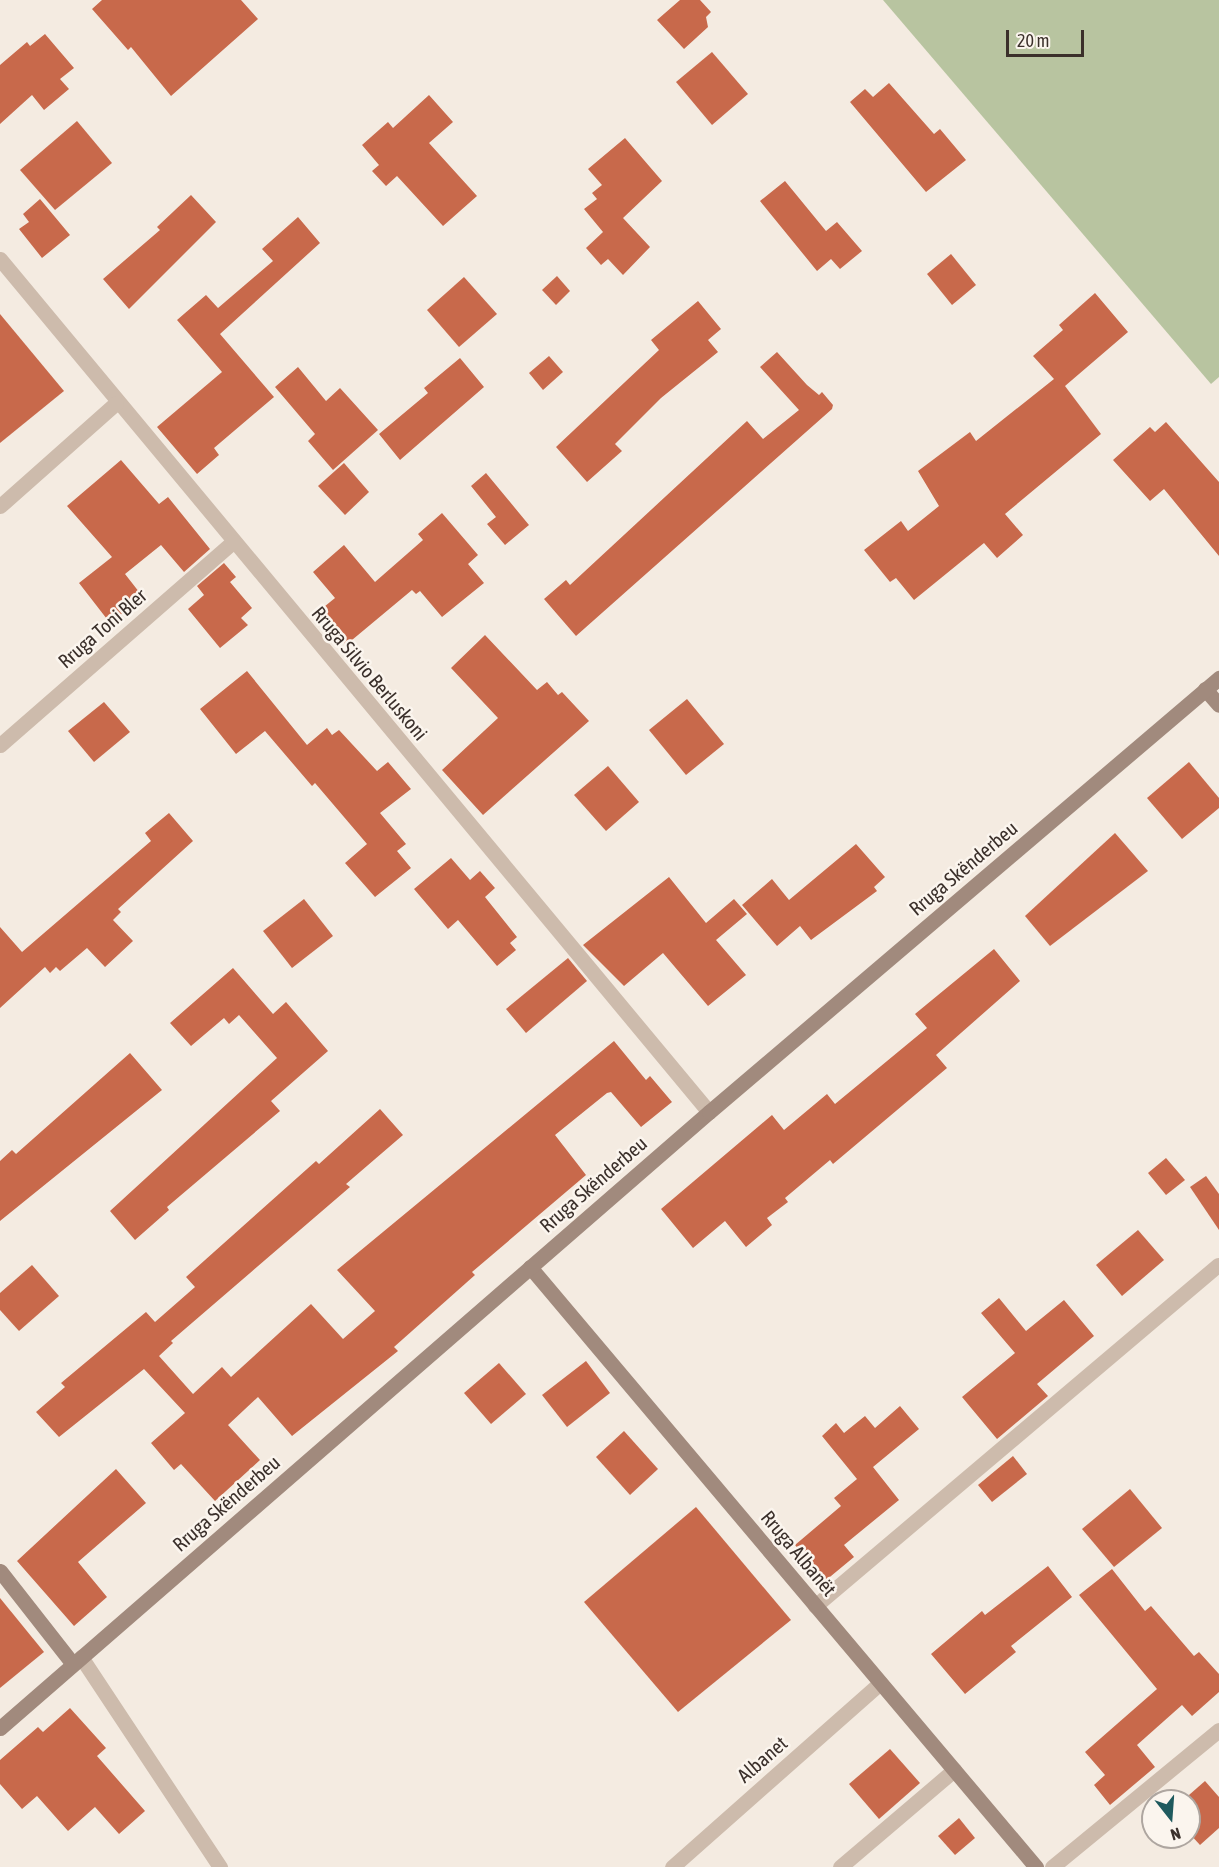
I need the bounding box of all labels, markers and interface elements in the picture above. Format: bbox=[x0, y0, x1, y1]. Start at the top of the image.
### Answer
scale bar bbox=[1009, 18, 1087, 56]
text: 20 m bbox=[1017, 30, 1049, 51]
street label: Rruga Toni Bler bbox=[53, 583, 151, 673]
street label: Rruga Silvio Berluskoni bbox=[307, 601, 433, 745]
street label: Rruga Skënderbeu bbox=[904, 816, 1022, 920]
street label: Rruga Skënderbeu bbox=[535, 1131, 651, 1237]
street label: Rruga Skënderbeu bbox=[168, 1450, 284, 1556]
street label: Rruga Albanët bbox=[756, 1505, 842, 1601]
street label: Albanet bbox=[732, 1731, 792, 1787]
north arrow bbox=[1141, 1789, 1201, 1849]
text: N bbox=[1169, 1824, 1183, 1844]

